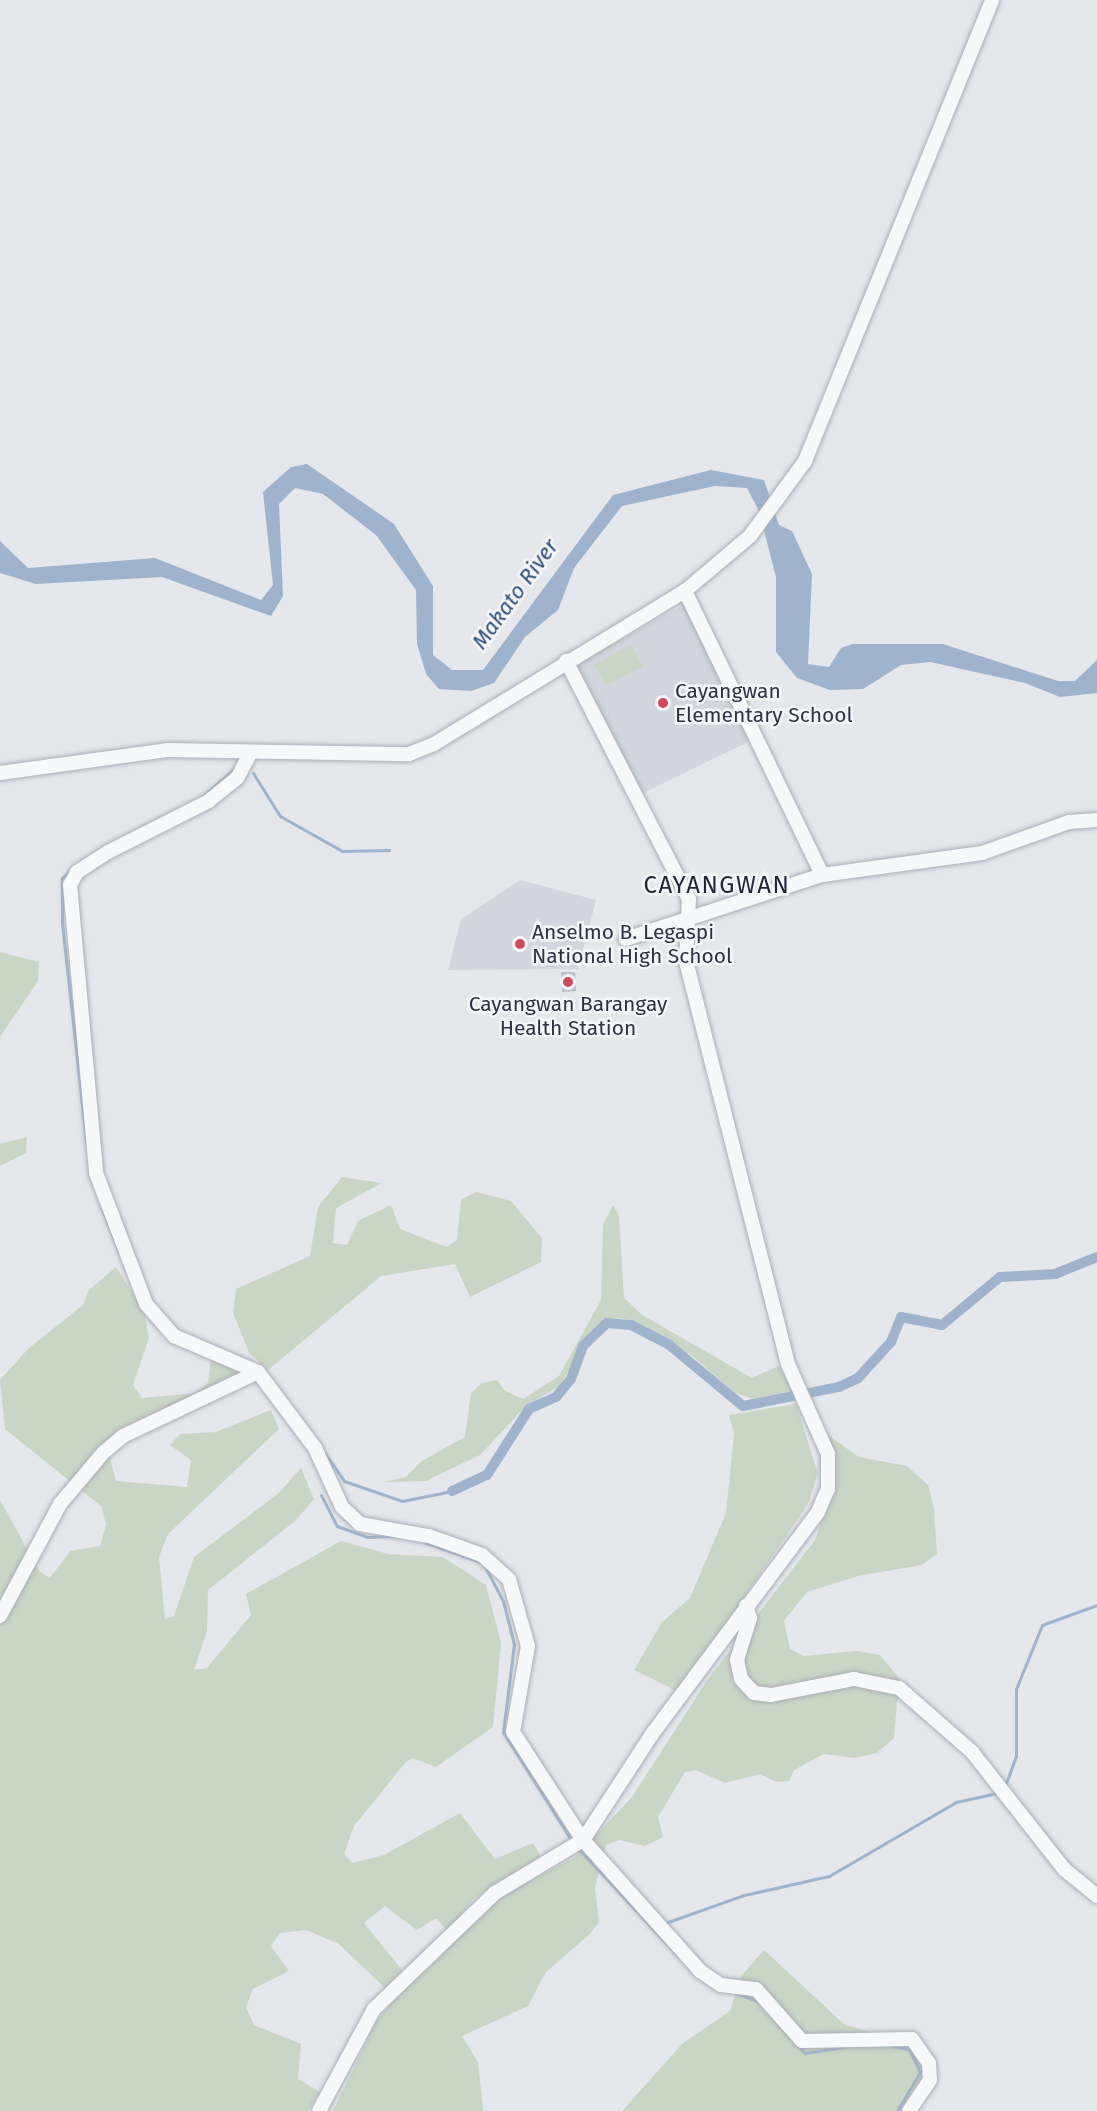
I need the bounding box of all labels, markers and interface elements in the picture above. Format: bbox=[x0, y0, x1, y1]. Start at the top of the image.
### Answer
water label: Makato River bbox=[466, 534, 564, 654]
place label: Cayangwan Elementary School bbox=[675, 678, 853, 728]
marker: Cayangwan Elementary School bbox=[656, 696, 670, 710]
district label: CAYANGWAN bbox=[644, 872, 790, 900]
place label: Anselmo B. Legaspi National High School bbox=[532, 919, 732, 969]
marker: Anselmo B. Legaspi National High School bbox=[513, 937, 527, 951]
marker: Cayangwan Barangay Health Station bbox=[561, 975, 575, 989]
place label: Cayangwan Barangay Health Station bbox=[469, 991, 667, 1041]

